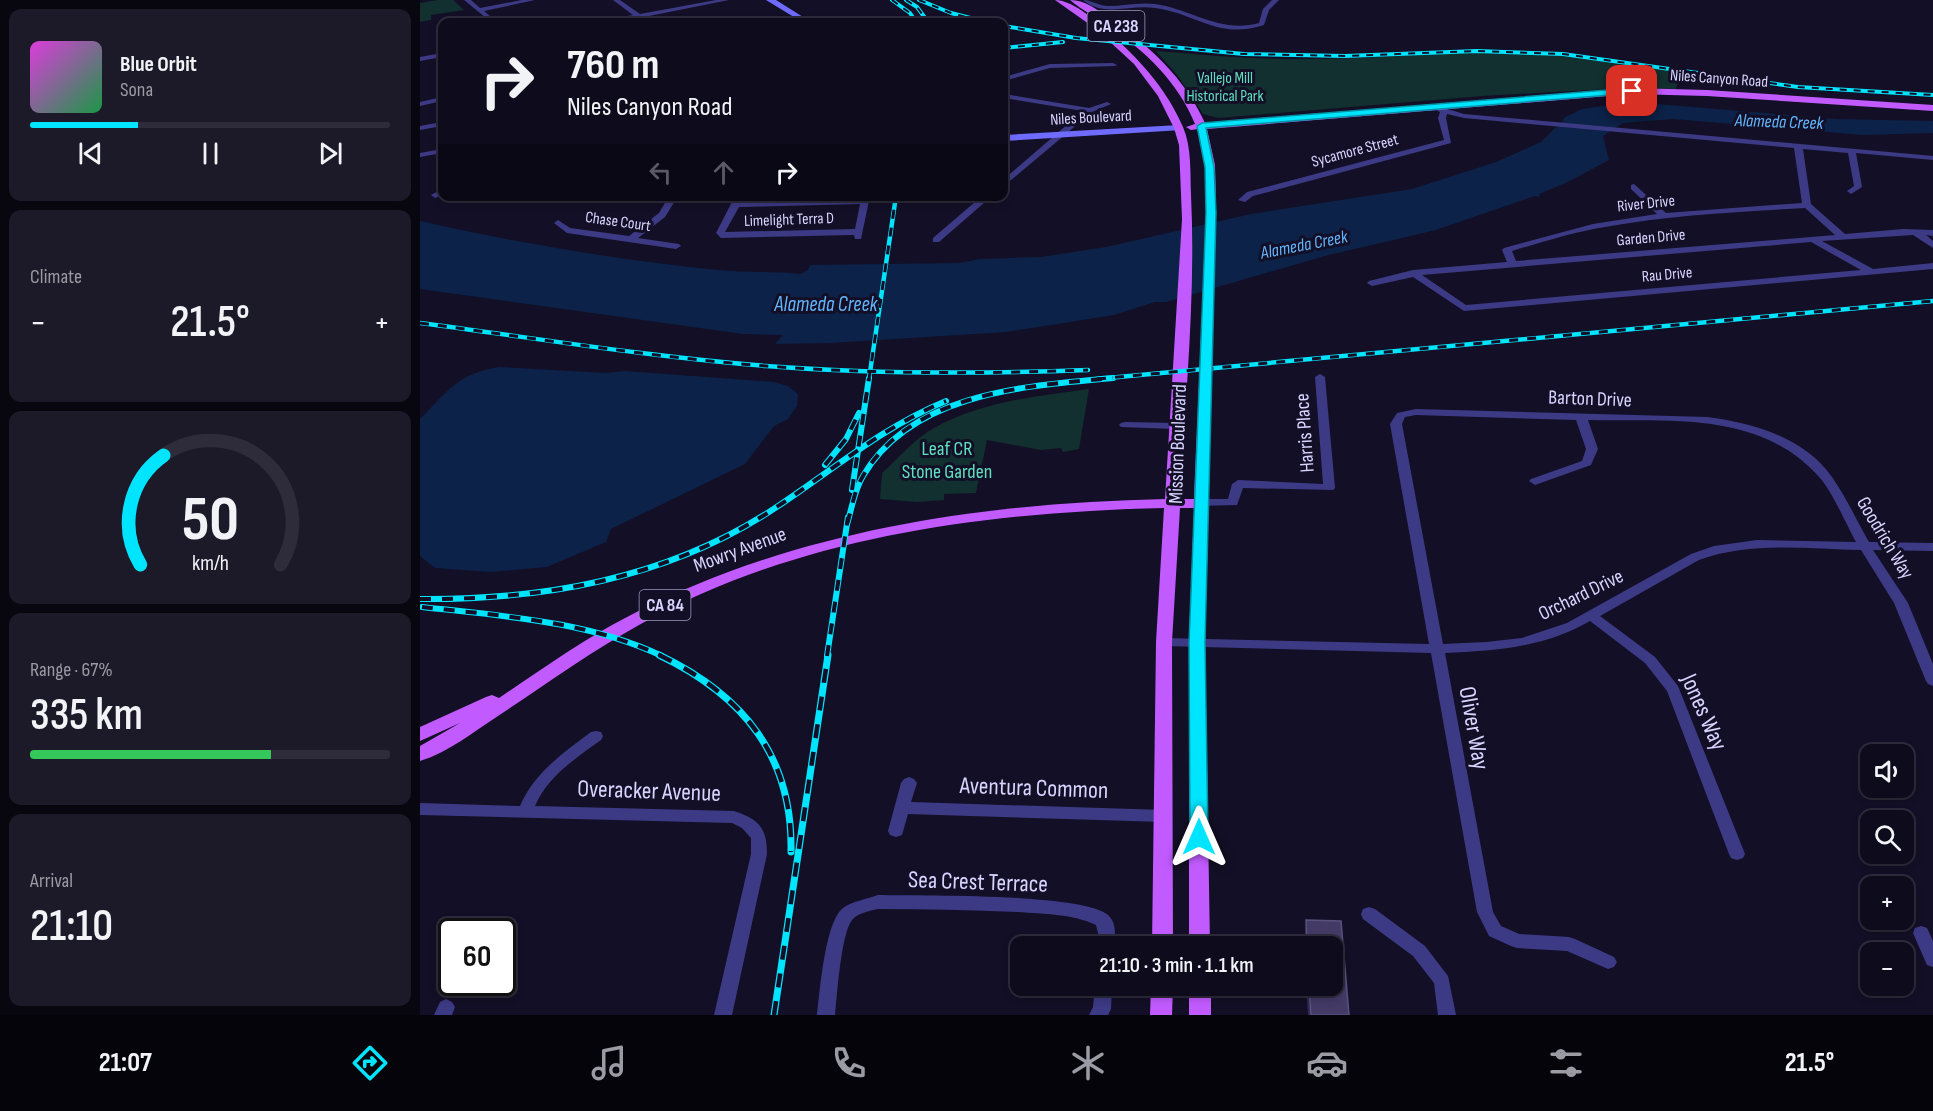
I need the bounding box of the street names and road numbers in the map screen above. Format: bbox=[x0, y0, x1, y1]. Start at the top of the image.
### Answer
road number: CA 238 bbox=[1088, 11, 1144, 41]
street label: Niles Canyon Road bbox=[1669, 66, 1769, 92]
street label: Niles Boulevard bbox=[1050, 106, 1132, 130]
street label: Sycamore Street bbox=[1309, 130, 1401, 172]
street label: River Drive bbox=[1616, 192, 1676, 216]
street label: Chase Court bbox=[584, 208, 652, 236]
street label: Limelight Terra D bbox=[744, 209, 834, 231]
street label: Garden Drive bbox=[1616, 226, 1686, 250]
street label: Rau Drive bbox=[1641, 263, 1693, 287]
street label: Mission Boulevard bbox=[1164, 384, 1192, 504]
street label: Barton Drive bbox=[1548, 386, 1632, 412]
street label: Harris Place bbox=[1290, 393, 1320, 473]
street label: Goodrich Way bbox=[1851, 492, 1919, 584]
street label: Mowry Avenue bbox=[690, 522, 790, 578]
street label: Orchard Drive bbox=[1535, 564, 1627, 626]
road number: CA 84 bbox=[640, 590, 690, 620]
street label: Jones Way bbox=[1674, 668, 1734, 755]
street label: Oliver Way bbox=[1452, 684, 1496, 772]
street label: Aventura Common bbox=[958, 771, 1109, 805]
street label: Overacker Avenue bbox=[577, 774, 721, 808]
street label: Sea Crest Terrace bbox=[908, 865, 1048, 899]

